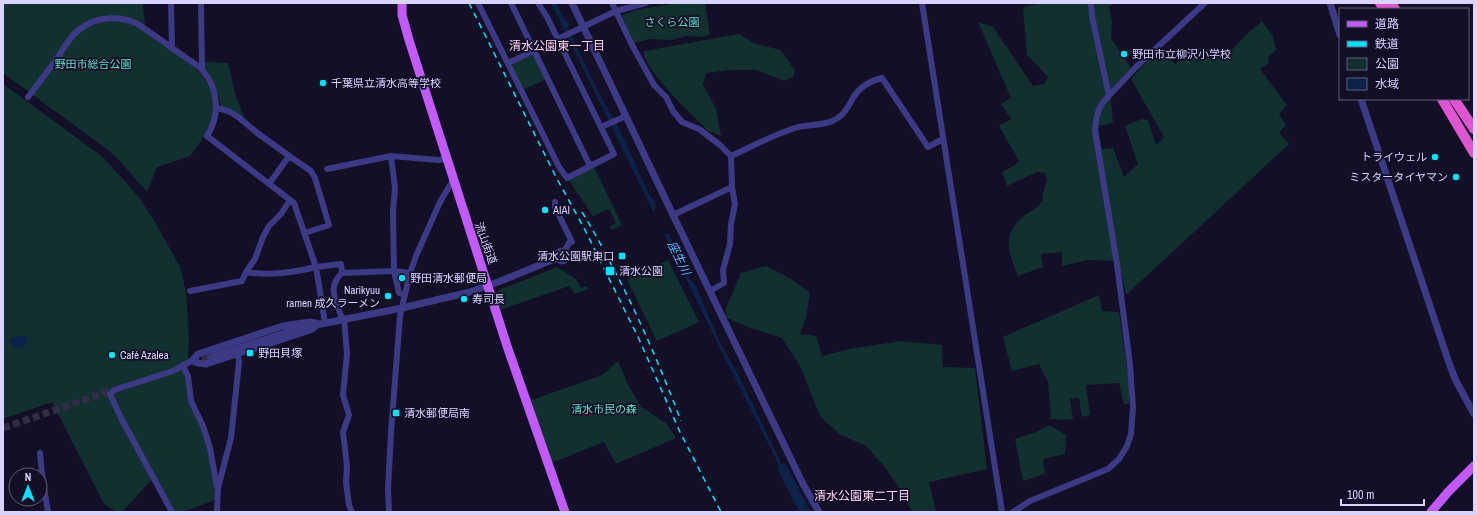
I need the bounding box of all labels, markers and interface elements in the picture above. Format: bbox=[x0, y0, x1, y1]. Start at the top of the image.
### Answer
legend bbox=[1339, 8, 1469, 100]
park label: さくら公園 bbox=[645, 15, 700, 29]
text: 道路 bbox=[1375, 16, 1399, 32]
text: 鉄道 bbox=[1375, 36, 1399, 52]
district label: 清水公園東一丁目 bbox=[509, 38, 605, 54]
place label: 野田市立柳沢小学校 bbox=[1132, 47, 1231, 61]
marker: 野田市立柳沢小学校 bbox=[1119, 49, 1129, 59]
text: 公園 bbox=[1375, 56, 1399, 72]
park label: 野田市総合公園 bbox=[55, 57, 132, 71]
place label: 千葉県立清水高等学校 bbox=[331, 76, 441, 90]
text: 水域 bbox=[1375, 76, 1399, 92]
marker: 千葉県立清水高等学校 bbox=[318, 78, 328, 88]
place label: トライウェル bbox=[1361, 150, 1427, 164]
marker: トライウェル bbox=[1430, 152, 1440, 162]
place label: ミスタータイヤマン bbox=[1349, 170, 1448, 184]
marker: ミスタータイヤマン bbox=[1451, 172, 1461, 182]
place label: AIAI bbox=[552, 203, 570, 217]
marker: AIAI bbox=[540, 205, 550, 215]
street label: 流山街道 bbox=[472, 220, 500, 266]
water label: 座生川 bbox=[664, 238, 695, 279]
place label: 清水公園駅東口 bbox=[537, 249, 614, 263]
marker: 清水公園駅東口 bbox=[617, 251, 627, 261]
place label: 清水公園 bbox=[619, 264, 663, 278]
marker: 清水公園 bbox=[604, 265, 616, 277]
place label: 野田清水郵便局 bbox=[410, 271, 487, 285]
marker: 野田清水郵便局 bbox=[397, 273, 407, 283]
place label: Narikyuu ramen 成久ラーメン bbox=[286, 283, 380, 310]
marker: Narikyuu ramen 成久ラーメン bbox=[383, 291, 393, 301]
place label: 寿司長 bbox=[472, 292, 505, 306]
marker: 寿司長 bbox=[459, 294, 469, 304]
place label: 野田貝塚 bbox=[258, 346, 302, 360]
place label: Café Azalea bbox=[120, 348, 169, 362]
marker: 野田貝塚 bbox=[245, 348, 255, 358]
marker: Café Azalea bbox=[107, 350, 117, 360]
park label: 清水市民の森 bbox=[571, 402, 637, 416]
place label: 清水郵便局南 bbox=[404, 406, 470, 420]
marker: 清水郵便局南 bbox=[391, 408, 401, 418]
north arrow bbox=[8, 467, 48, 507]
text: N bbox=[25, 470, 31, 484]
scale bar bbox=[1341, 481, 1424, 507]
text: 100 m bbox=[1347, 487, 1374, 503]
district label: 清水公園東二丁目 bbox=[814, 488, 910, 504]

